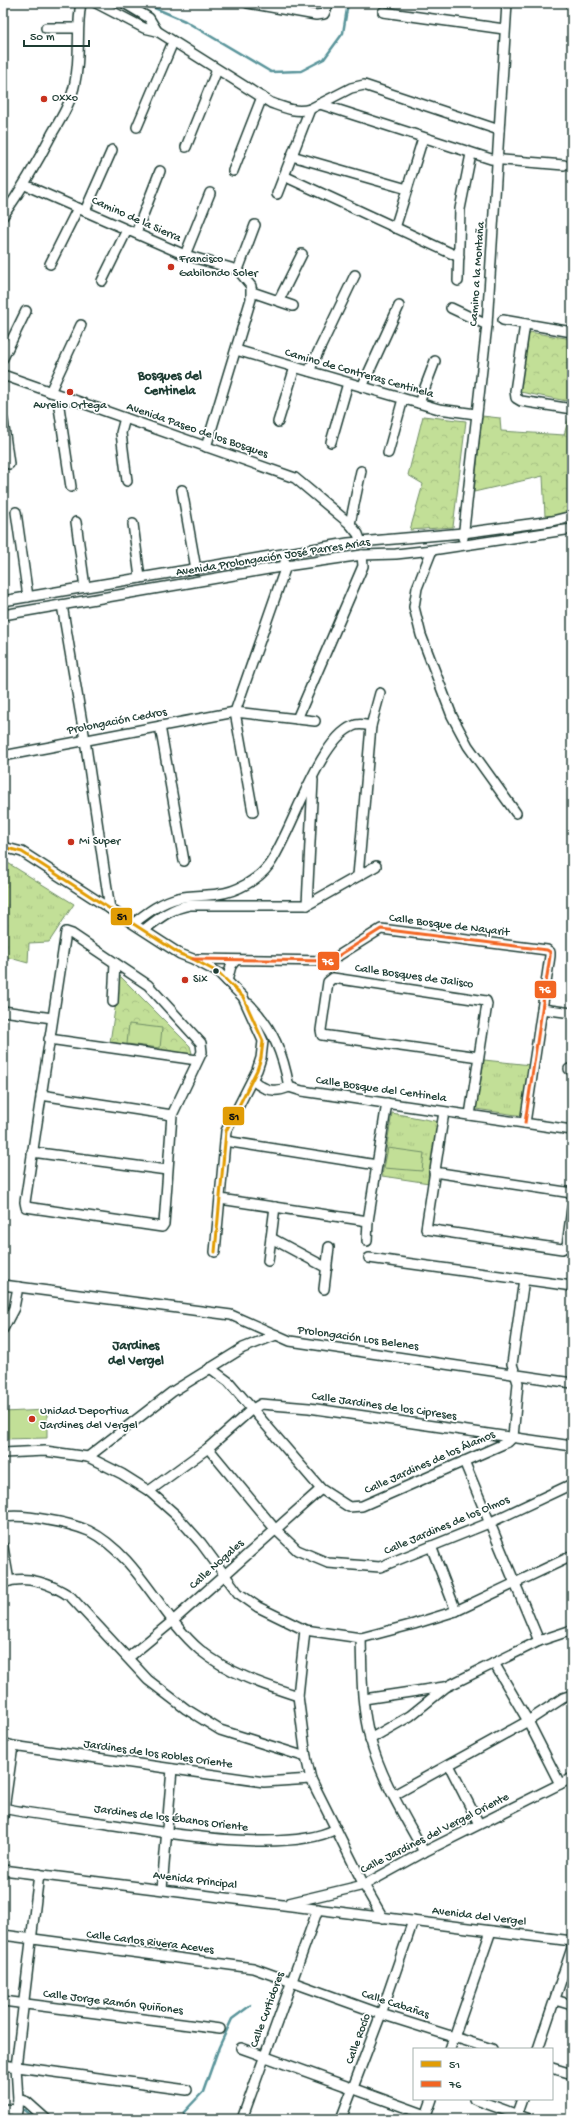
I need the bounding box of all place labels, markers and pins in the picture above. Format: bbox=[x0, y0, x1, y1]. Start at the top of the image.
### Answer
place label: Oxxo bbox=[52, 92, 78, 106]
marker: Oxxo bbox=[39, 94, 49, 104]
place label: Francisco Gabilondo Soler bbox=[178, 253, 259, 281]
marker: Francisco Gabilondo Soler bbox=[166, 262, 176, 272]
marker: Aurelio Ortega bbox=[65, 387, 75, 397]
place label: Aurelio Ortega bbox=[33, 399, 107, 413]
place label: Mi Super bbox=[79, 835, 122, 849]
marker: Mi Super bbox=[66, 837, 76, 847]
unlabelled marker bbox=[211, 966, 221, 976]
place label: Six bbox=[193, 973, 208, 987]
marker: Six bbox=[180, 975, 190, 985]
place label: Unidad Deportiva Jardines del Vergel bbox=[40, 1405, 138, 1433]
marker: Unidad Deportiva Jardines del Vergel bbox=[27, 1414, 37, 1424]

